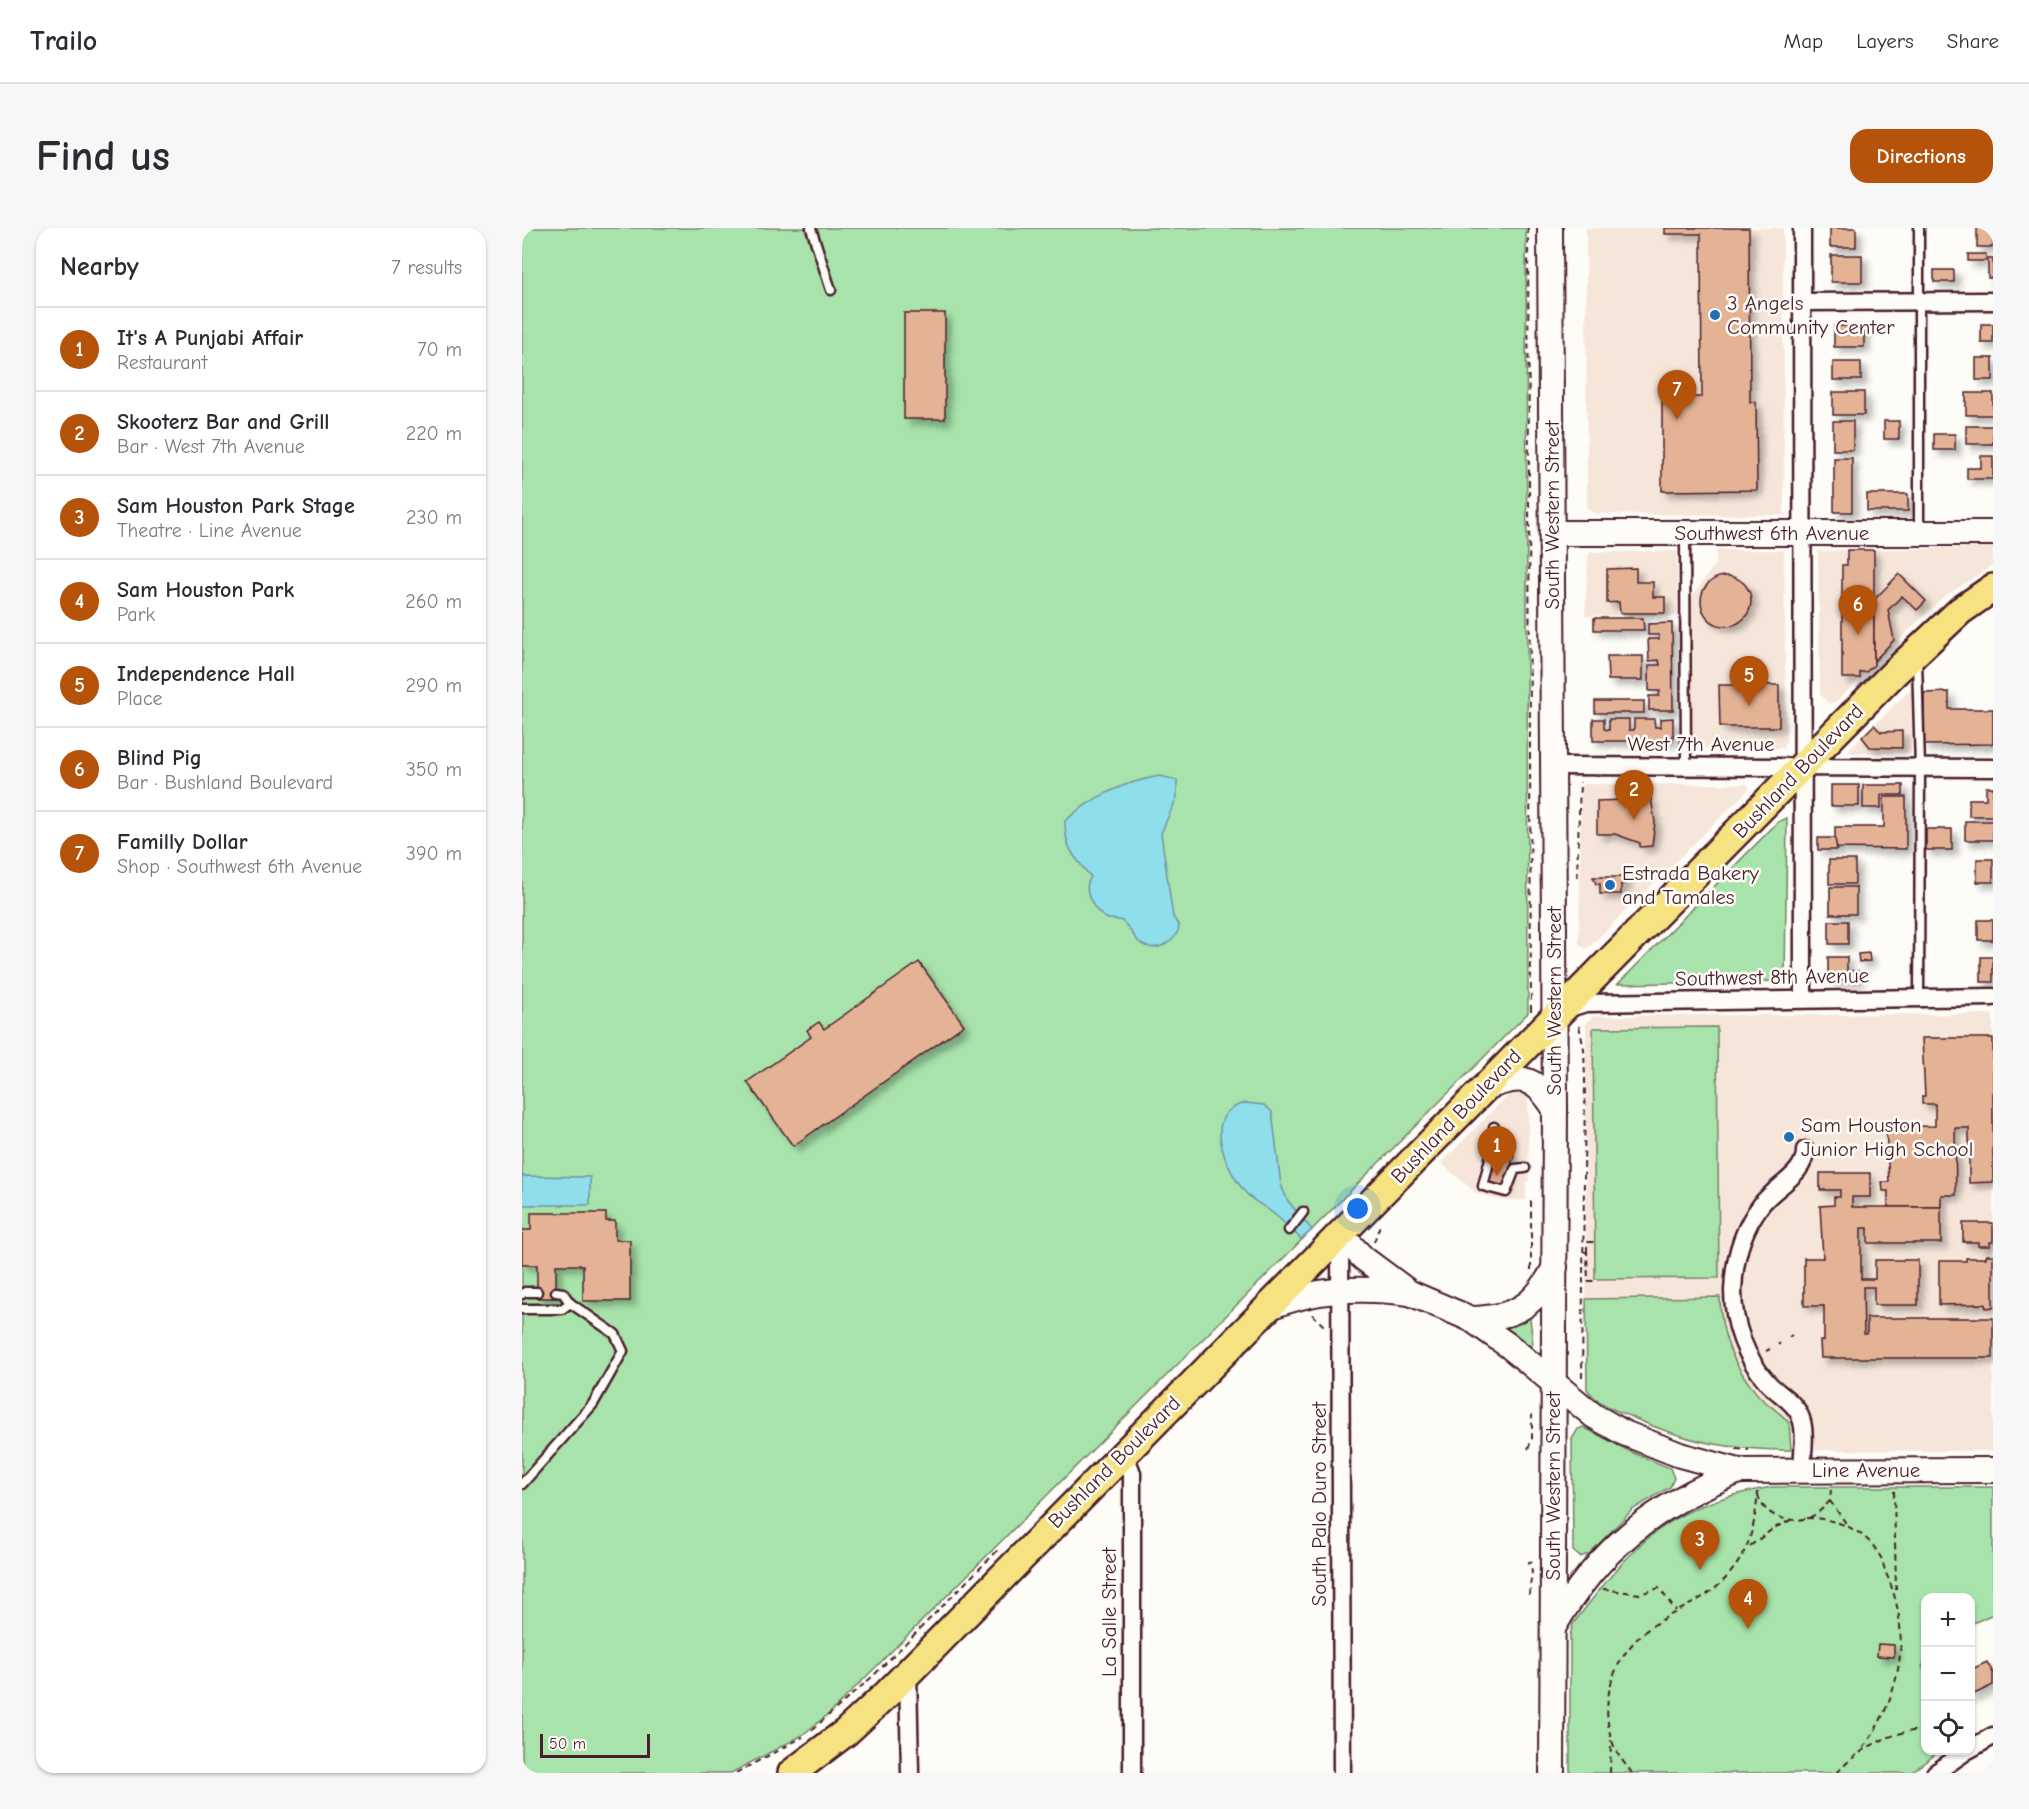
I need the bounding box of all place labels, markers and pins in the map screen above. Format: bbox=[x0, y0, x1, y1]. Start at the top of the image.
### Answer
place label: 3 Angels Community Center bbox=[1727, 291, 1895, 339]
marker: 3 Angels Community Center bbox=[1708, 308, 1722, 322]
pin: 7 bbox=[1658, 370, 1696, 420]
pin: 6 bbox=[1838, 586, 1878, 635]
pin: 5 bbox=[1730, 656, 1768, 706]
pin: 2 bbox=[1614, 770, 1654, 820]
place label: Estrada Bakery and Tamales bbox=[1622, 861, 1760, 909]
marker: Estrada Bakery and Tamales bbox=[1603, 878, 1617, 892]
place label: Sam Houston Junior High School bbox=[1801, 1113, 1973, 1161]
pin: 1 bbox=[1478, 1126, 1516, 1176]
marker: Sam Houston Junior High School bbox=[1782, 1130, 1796, 1144]
pin: 3 bbox=[1680, 1520, 1720, 1570]
pin: 4 bbox=[1728, 1580, 1768, 1629]

